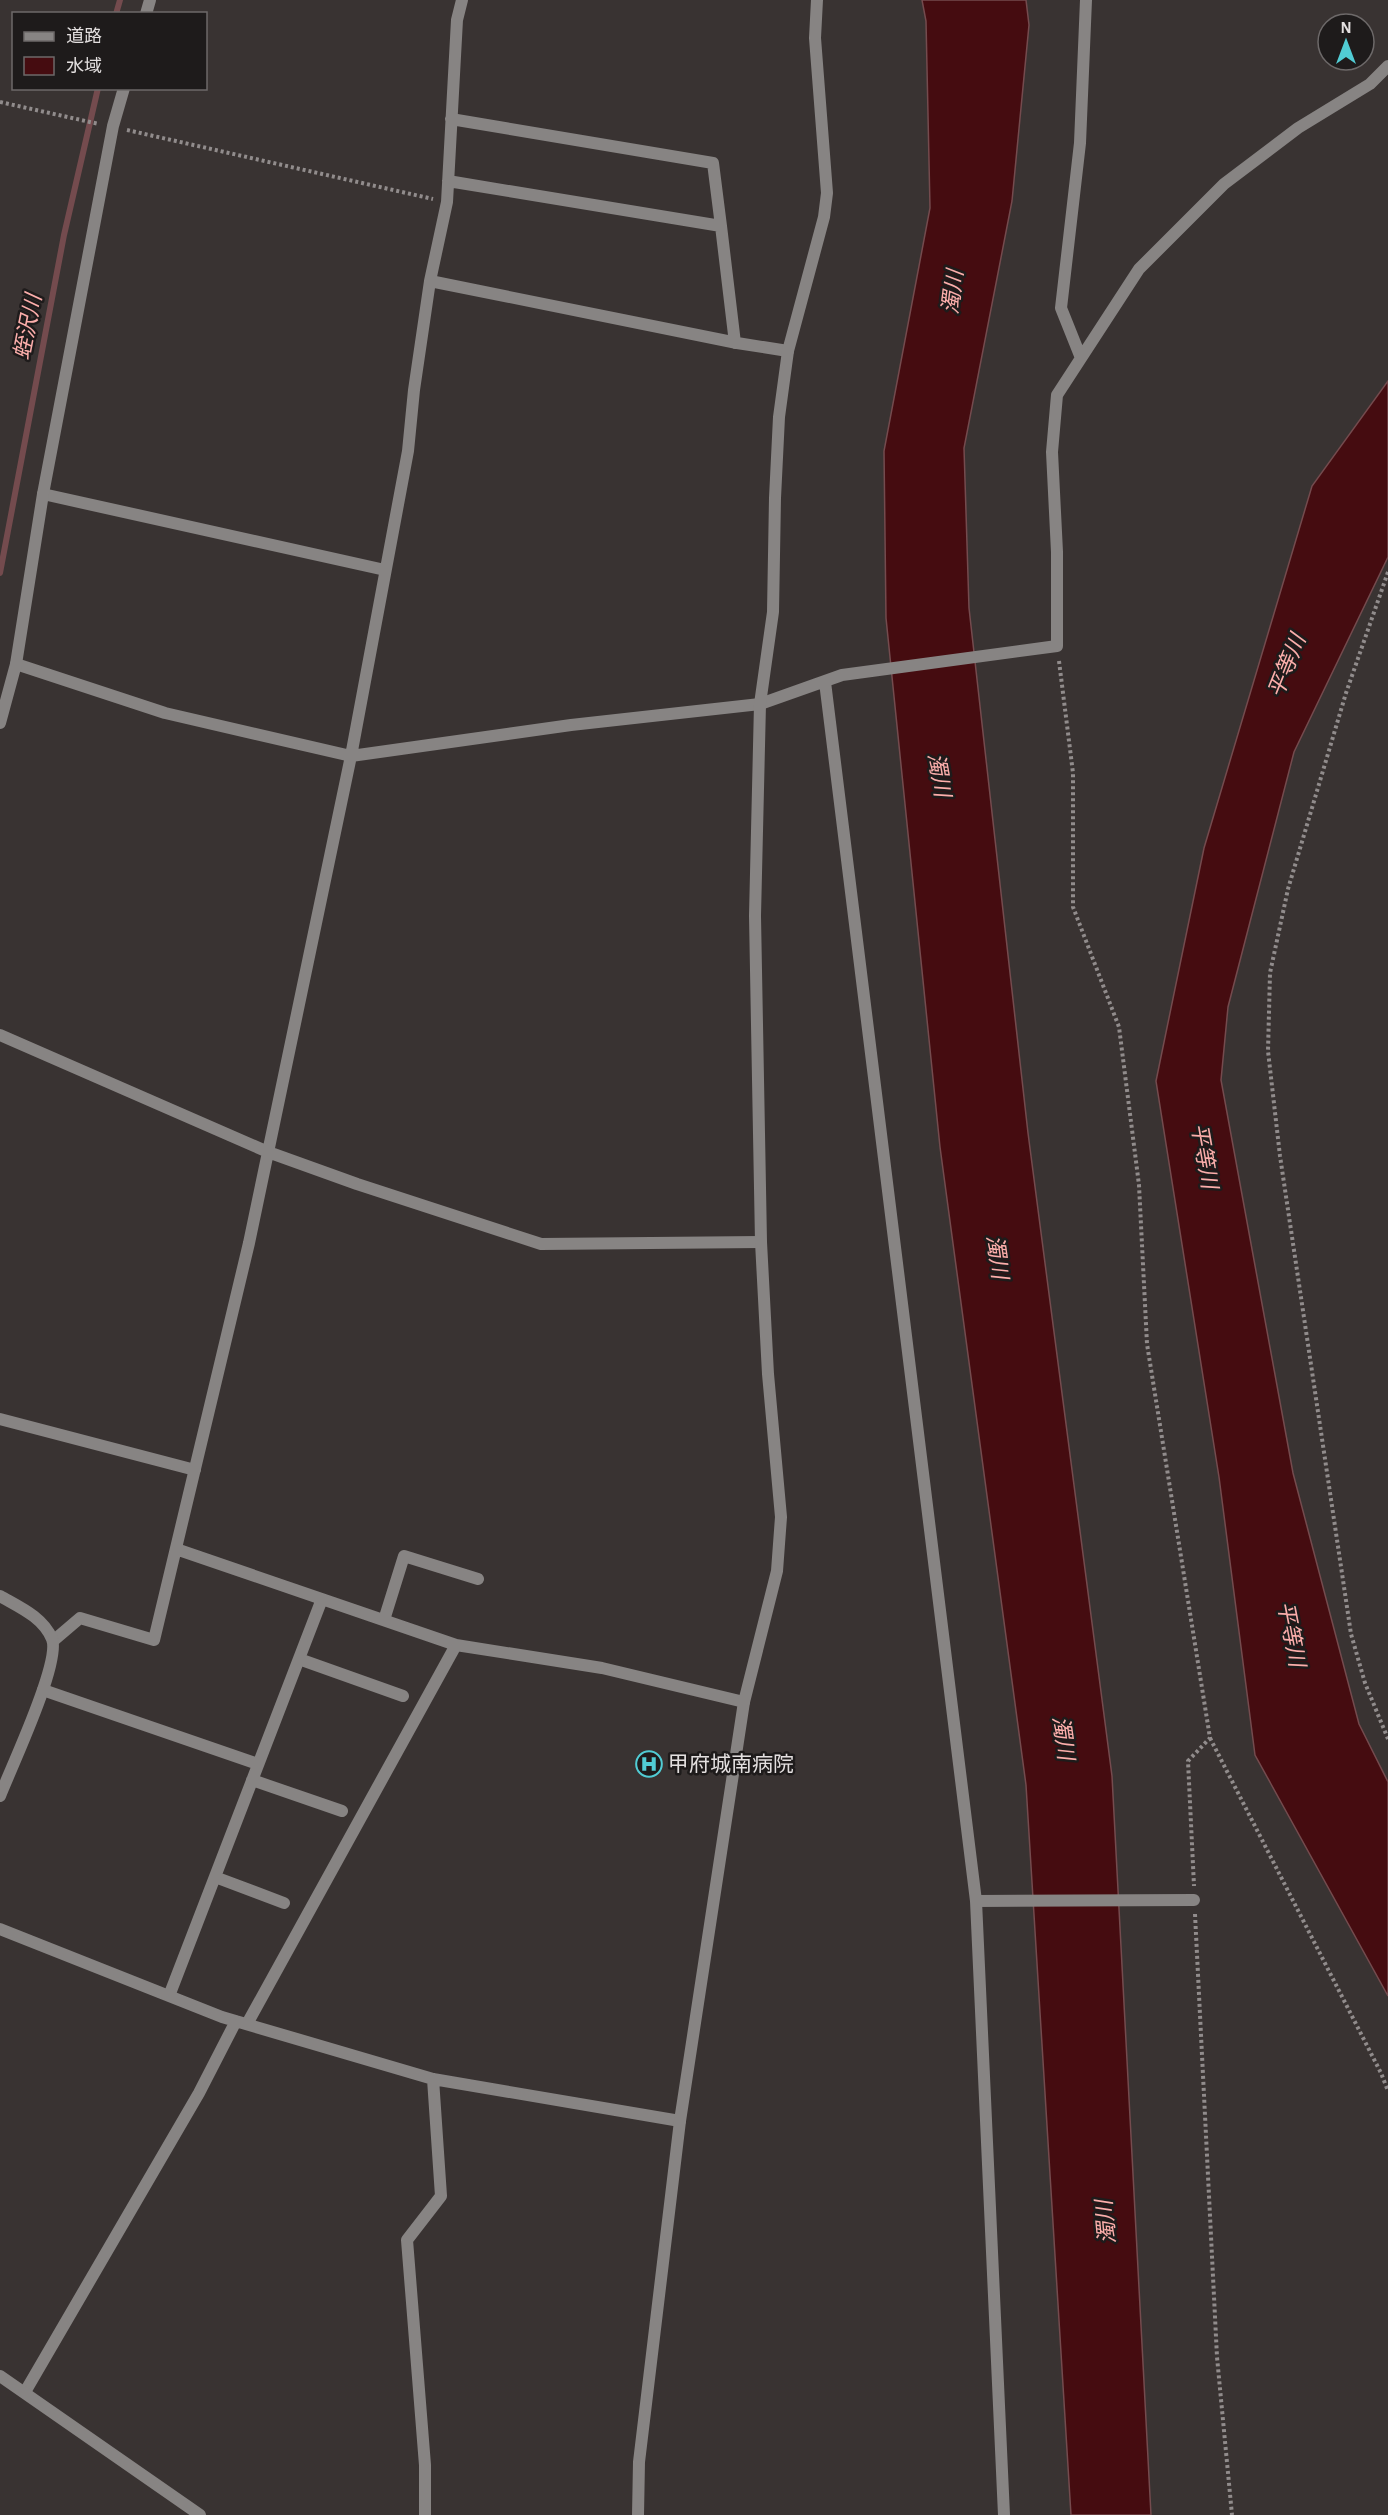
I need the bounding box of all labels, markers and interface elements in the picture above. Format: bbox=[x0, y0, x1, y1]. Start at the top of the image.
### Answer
legend bbox=[12, 12, 207, 90]
north arrow bbox=[1316, 12, 1376, 72]
text: N bbox=[1340, 20, 1352, 36]
text: 道路 bbox=[66, 26, 102, 46]
text: 水域 bbox=[66, 57, 102, 76]
water label: 濁川 bbox=[938, 267, 967, 315]
water label: 蛭沢川 bbox=[10, 290, 45, 362]
water label: 平等川 bbox=[1264, 629, 1310, 701]
water label: 濁川 bbox=[924, 751, 955, 801]
water label: 平等川 bbox=[1187, 1121, 1222, 1192]
water label: 濁川 bbox=[983, 1234, 1012, 1282]
water label: 平等川 bbox=[1274, 1599, 1309, 1670]
water label: 濁川 bbox=[1049, 1715, 1078, 1763]
hospital icon: 甲府城南病院 bbox=[634, 1749, 664, 1779]
place label: 甲府城南病院 bbox=[668, 1753, 794, 1775]
water label: 濁川 bbox=[1092, 2197, 1119, 2245]

